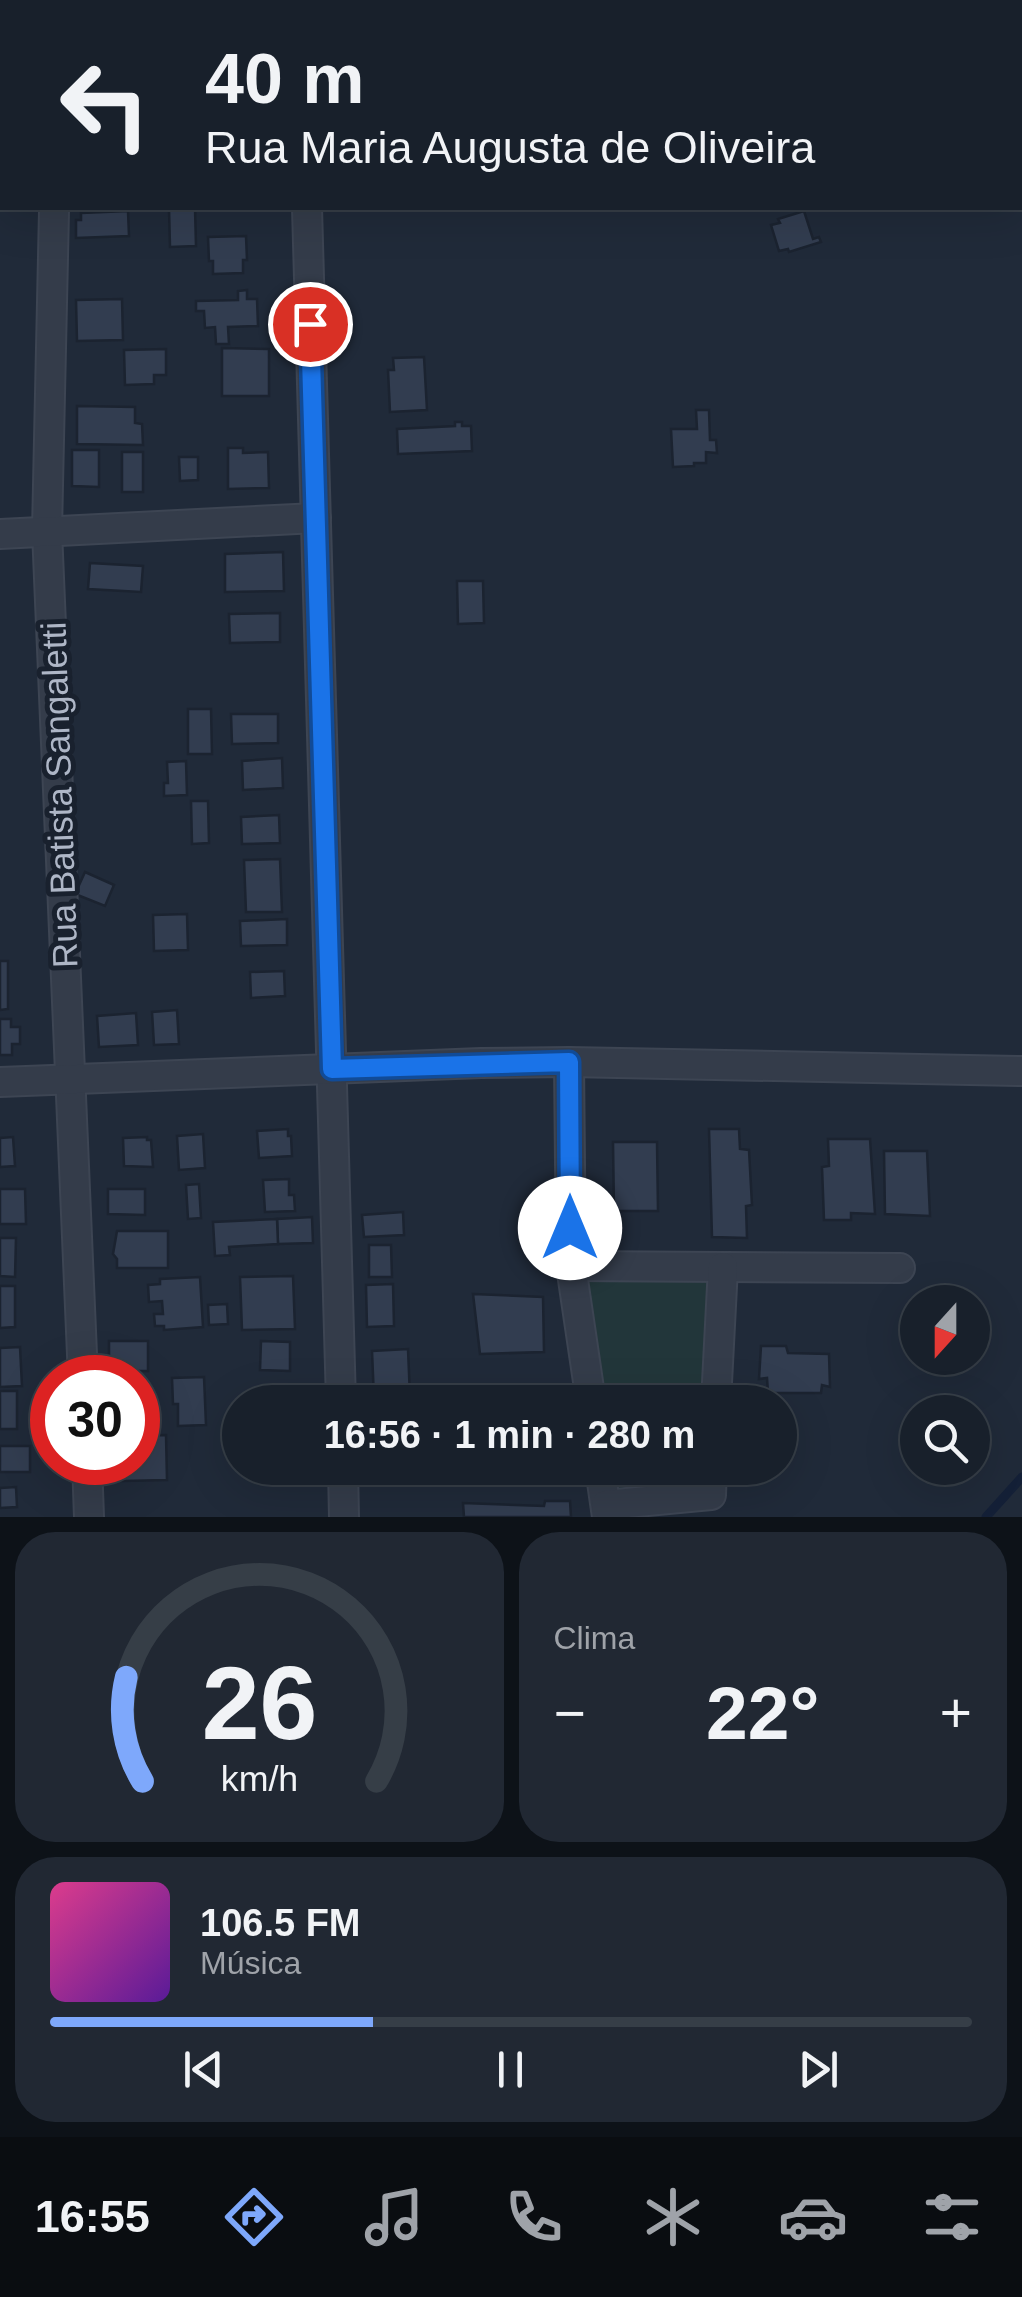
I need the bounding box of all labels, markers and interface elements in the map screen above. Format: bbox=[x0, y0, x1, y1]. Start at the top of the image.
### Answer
icon: left bbox=[40, 40, 170, 170]
text: 40 m bbox=[205, 40, 365, 118]
text: Rua Maria Augusta de Oliveira bbox=[205, 122, 815, 173]
pin bbox=[268, 282, 353, 367]
icon: arrive bbox=[283, 297, 338, 352]
street label: Rua Batista Sangaletti bbox=[33, 621, 85, 969]
position arrow bbox=[518, 1176, 622, 1280]
north arrow bbox=[900, 1285, 990, 1375]
map controls bbox=[900, 1285, 990, 1485]
speed limit sign: 30 bbox=[30, 1355, 160, 1485]
button: search bbox=[900, 1395, 990, 1485]
text: 16:56 · 1 min · 280 m bbox=[324, 1414, 695, 1456]
text: Clima bbox=[554, 1620, 635, 1656]
text: 26 bbox=[201, 1645, 317, 1761]
text: 22° bbox=[706, 1671, 819, 1755]
text: − bbox=[554, 1682, 586, 1744]
text: + bbox=[940, 1682, 972, 1744]
text: km/h bbox=[221, 1759, 298, 1799]
text: 106.5 FM bbox=[200, 1902, 361, 1944]
text: Música bbox=[200, 1945, 301, 1981]
icon: previous bbox=[176, 2042, 231, 2097]
icon: pause bbox=[483, 2042, 538, 2097]
icon: next bbox=[791, 2042, 846, 2097]
icon: directions bbox=[219, 2182, 289, 2252]
icon: music bbox=[359, 2182, 429, 2252]
icon: phone bbox=[499, 2182, 569, 2252]
icon: climate bbox=[638, 2182, 708, 2252]
icon: car bbox=[778, 2182, 848, 2252]
icon: filters bbox=[917, 2182, 987, 2252]
text: 16:55 bbox=[35, 2191, 150, 2242]

